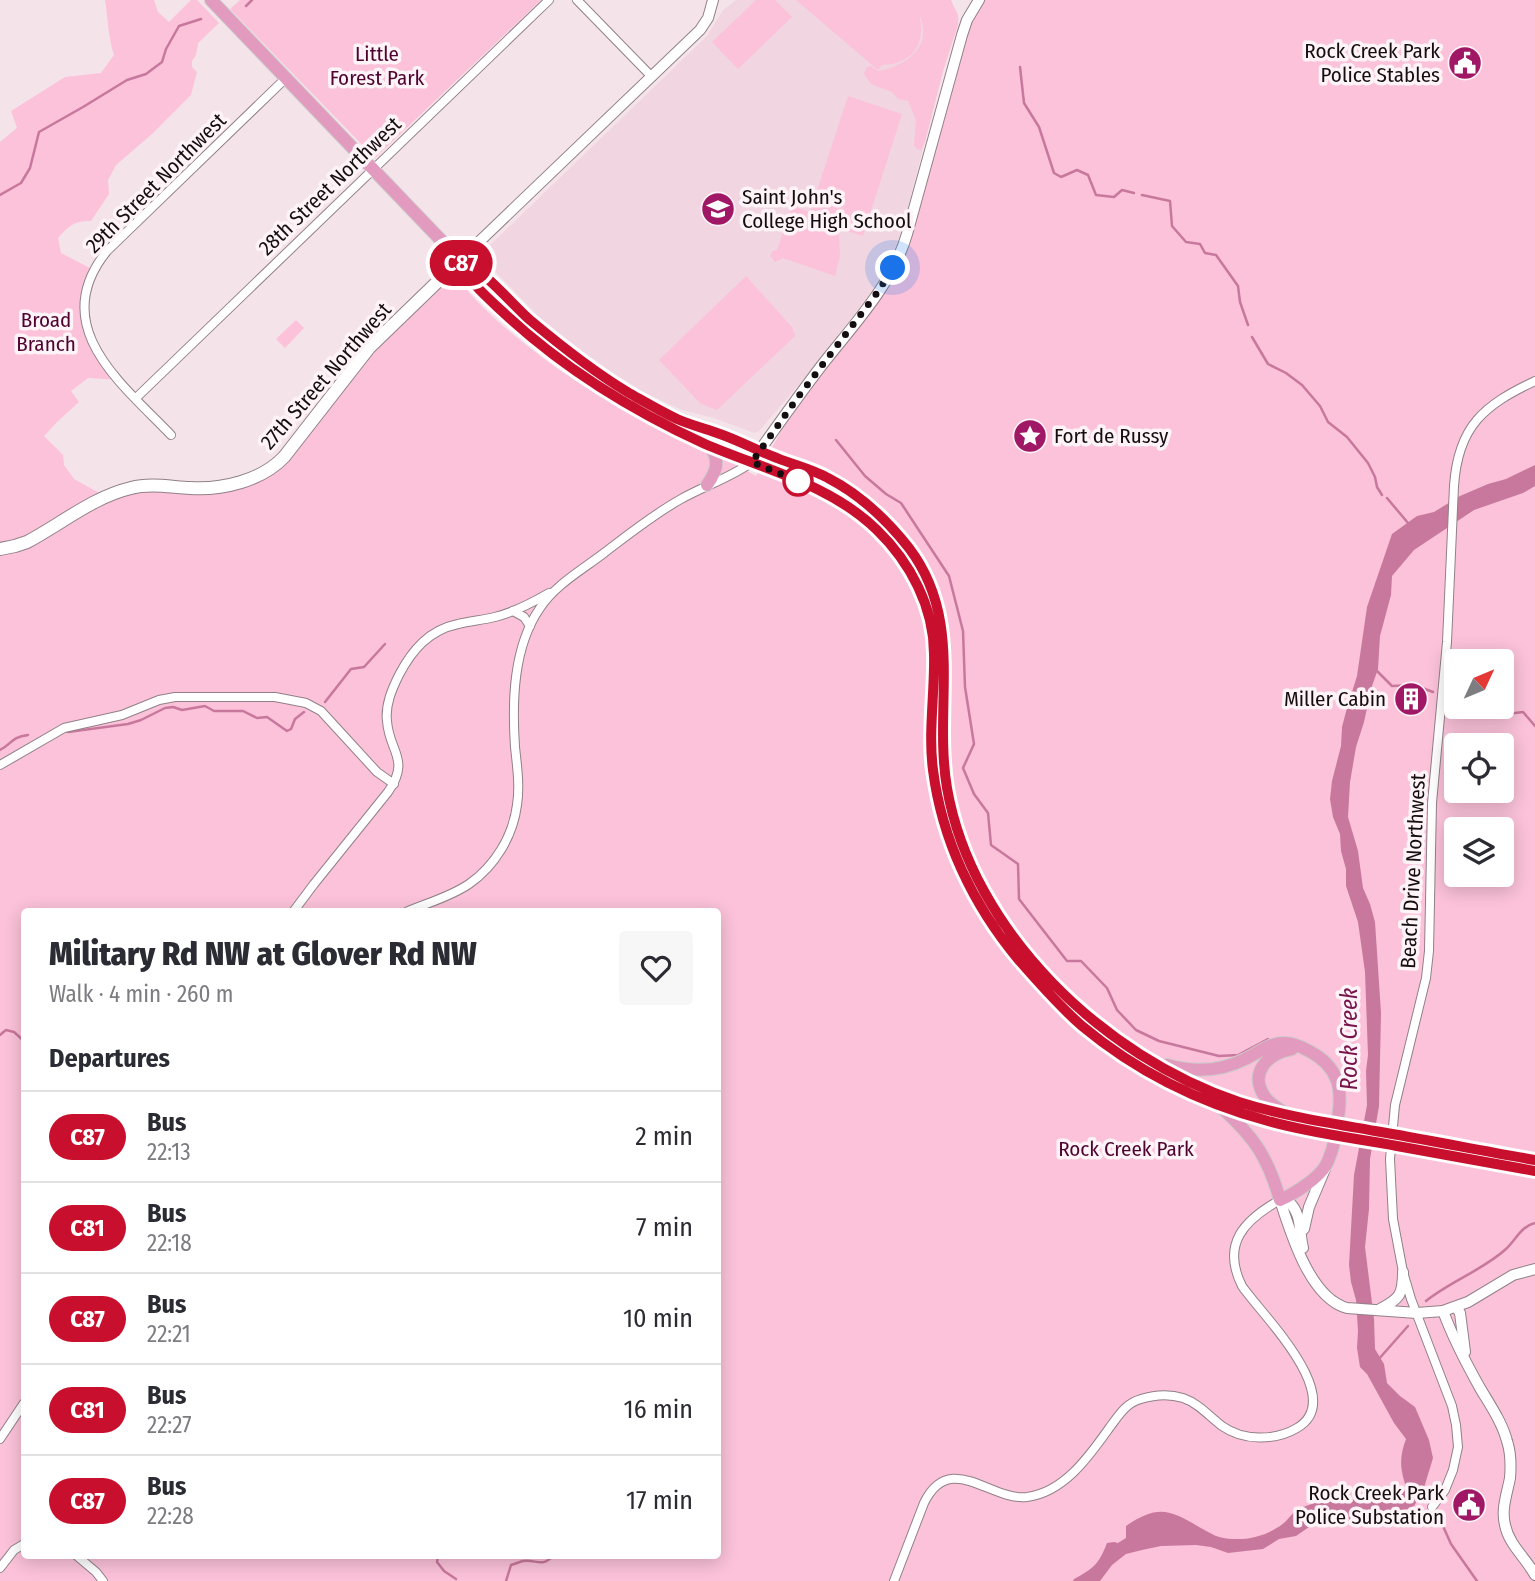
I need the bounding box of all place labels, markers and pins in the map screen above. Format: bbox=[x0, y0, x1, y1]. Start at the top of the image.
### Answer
place label: Rock Creek Park Police Stables bbox=[1304, 38, 1440, 88]
public building icon: Rock Creek Park Police Stables bbox=[1446, 44, 1484, 82]
place label: Saint John's College High School bbox=[742, 184, 912, 234]
school or university icon: Saint John's College High School bbox=[699, 190, 737, 228]
place icon: Fort de Russy bbox=[1011, 417, 1049, 455]
place label: Fort de Russy bbox=[1054, 423, 1169, 449]
unlabelled marker bbox=[783, 466, 813, 496]
building icon: Miller Cabin bbox=[1392, 680, 1430, 718]
place label: Miller Cabin bbox=[1284, 686, 1386, 712]
place label: Rock Creek Park Police Substation bbox=[1295, 1480, 1444, 1530]
public building icon: Rock Creek Park Police Substation bbox=[1450, 1486, 1488, 1524]

